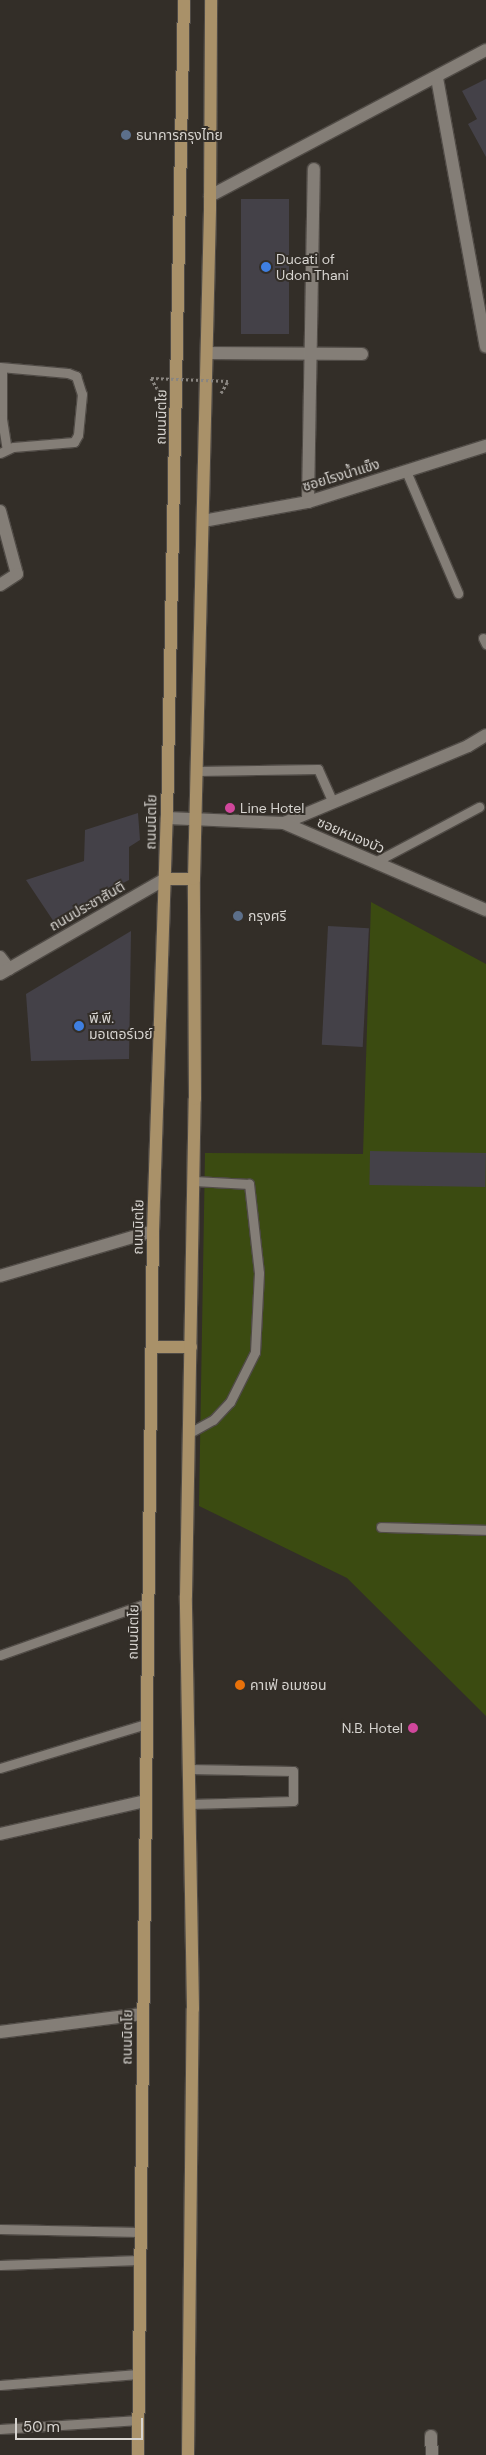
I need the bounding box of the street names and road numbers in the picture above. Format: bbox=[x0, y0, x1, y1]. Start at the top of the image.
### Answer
street label: ถนนนิตโย bbox=[152, 389, 170, 445]
street label: ซอยโรงน้ำแข็ง bbox=[300, 455, 382, 495]
street label: ถนนนิตโย bbox=[142, 794, 160, 850]
street label: ซอยหนองบัว bbox=[315, 813, 387, 857]
street label: ถนนประชาสันติ bbox=[46, 878, 128, 934]
street label: ถนนนิตโย bbox=[129, 1199, 147, 1255]
street label: ถนนนิตโย bbox=[124, 1604, 142, 1660]
street label: ถนนนิตโย bbox=[118, 2009, 136, 2065]

